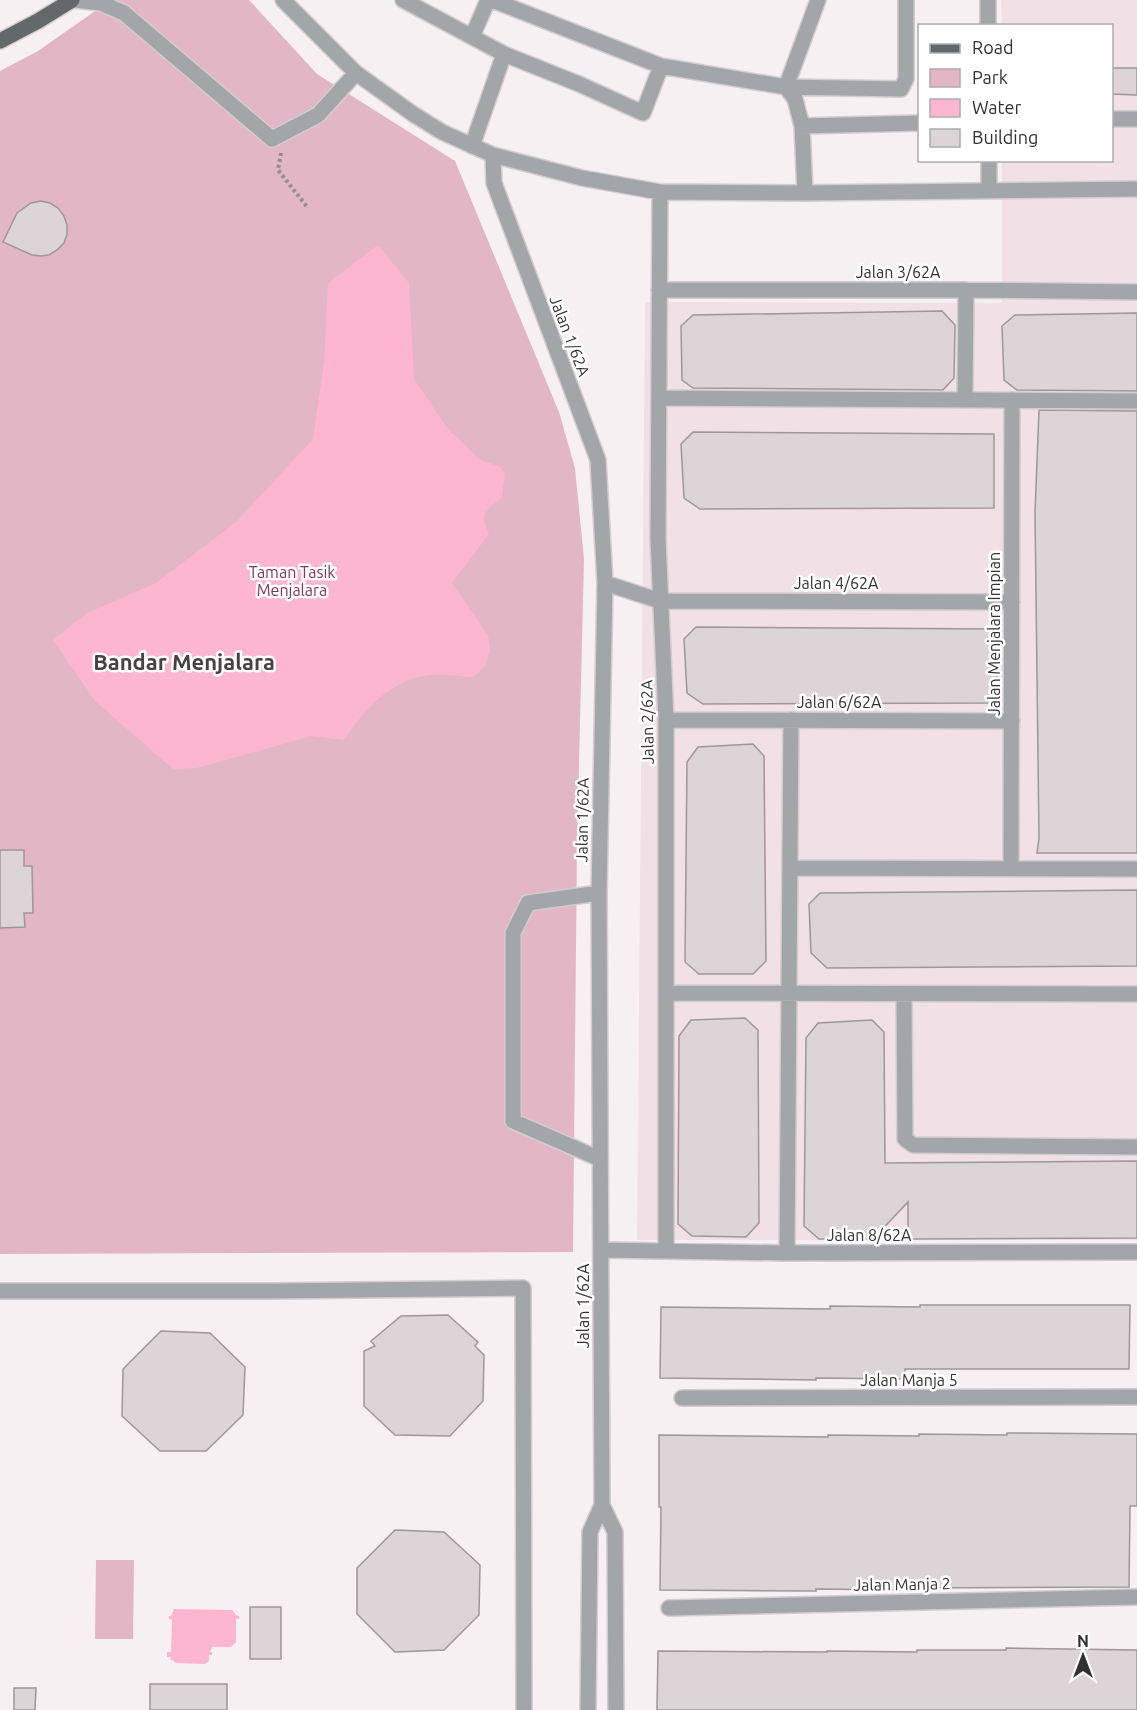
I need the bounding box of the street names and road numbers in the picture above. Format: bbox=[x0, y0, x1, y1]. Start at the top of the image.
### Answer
street label: Jalan 3/62A bbox=[856, 263, 941, 281]
street label: Jalan 1/62A bbox=[546, 293, 594, 379]
street label: Jalan Menjalara Impian bbox=[985, 552, 1003, 716]
street label: Jalan 4/62A bbox=[794, 574, 879, 592]
street label: Jalan 2/62A bbox=[637, 679, 657, 765]
street label: Jalan 6/62A bbox=[797, 693, 882, 711]
street label: Jalan 1/62A bbox=[572, 777, 592, 863]
street label: Jalan 8/62A bbox=[827, 1226, 912, 1244]
street label: Jalan 1/62A bbox=[574, 1263, 592, 1348]
street label: Jalan Manja 5 bbox=[860, 1371, 958, 1389]
street label: Jalan Manja 2 bbox=[853, 1574, 951, 1594]

